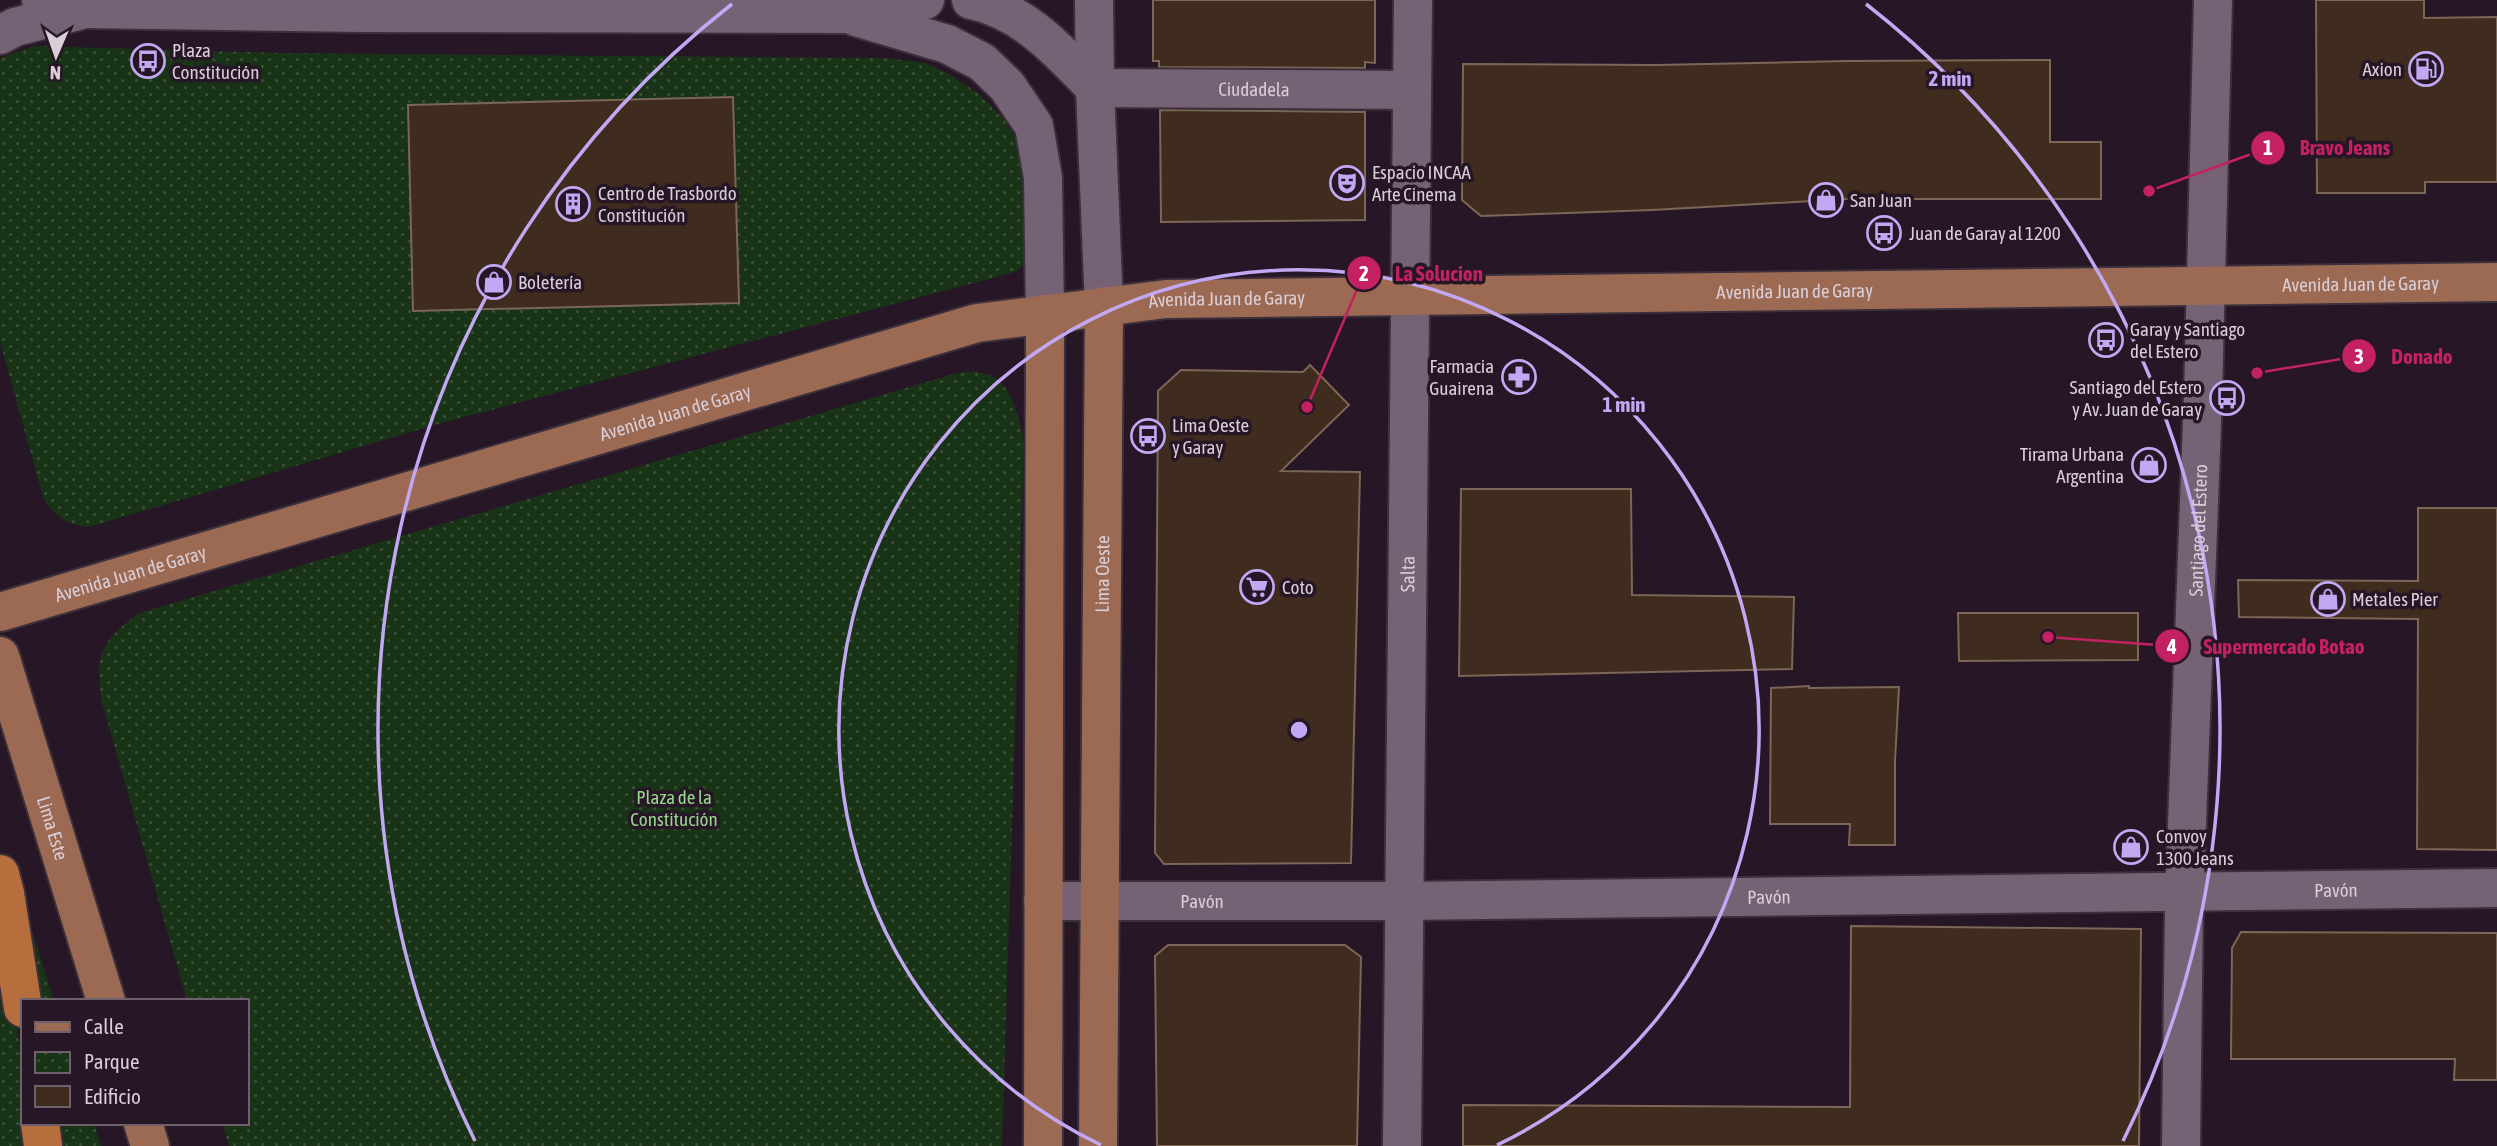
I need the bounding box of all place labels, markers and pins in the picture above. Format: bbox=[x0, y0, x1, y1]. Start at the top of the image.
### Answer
place label: Plaza Constitución bbox=[172, 39, 259, 83]
bus stop icon: Plaza Constitución bbox=[129, 42, 167, 80]
fuel station icon: Axion bbox=[2407, 50, 2445, 88]
place label: Axion bbox=[2362, 58, 2402, 80]
callout: Bravo Jeans bbox=[2251, 127, 2404, 169]
place label: Espacio INCAA Arte Cinema bbox=[1372, 161, 1471, 205]
theatre icon: Espacio INCAA Arte Cinema bbox=[1328, 164, 1366, 202]
shop icon: San Juan bbox=[1807, 181, 1845, 219]
place label: Centro de Trasbordo Constitución bbox=[598, 182, 737, 226]
building icon: Centro de Trasbordo Constitución bbox=[554, 185, 592, 223]
place label: San Juan bbox=[1850, 189, 1912, 211]
bus stop icon: Juan de Garay al 1200 bbox=[1865, 214, 1903, 252]
place label: Juan de Garay al 1200 bbox=[1909, 222, 2061, 244]
callout: La Solucion bbox=[1347, 252, 1497, 294]
shop icon: Boletería bbox=[475, 263, 513, 301]
place label: Boletería bbox=[518, 271, 582, 293]
place label: Garay y Santiago del Estero bbox=[2130, 318, 2245, 362]
bus stop icon: Garay y Santiago del Estero bbox=[2087, 321, 2125, 359]
callout: Donado bbox=[2342, 335, 2466, 377]
place label: Farmacia Guairena bbox=[1429, 355, 1494, 399]
pharmacy icon: Farmacia Guairena bbox=[1500, 358, 1538, 396]
place label: Santiago del Estero y Av. Juan de Garay bbox=[2069, 376, 2202, 420]
bus stop icon: Santiago del Estero y Av. Juan de Garay bbox=[2208, 379, 2246, 417]
place label: Lima Oeste y Garay bbox=[1172, 414, 1249, 458]
bus stop icon: Lima Oeste y Garay bbox=[1129, 417, 1167, 455]
place label: Tirama Urbana Argentina bbox=[2020, 443, 2124, 487]
shop icon: Tirama Urbana Argentina bbox=[2130, 446, 2168, 484]
supermarket icon: Coto bbox=[1238, 568, 1276, 606]
place label: Coto bbox=[1282, 576, 1314, 598]
shop icon: Metales Pier bbox=[2309, 580, 2347, 618]
place label: Metales Pier bbox=[2352, 588, 2438, 610]
callout: Supermercado Botao bbox=[2155, 625, 2379, 667]
centre of rings bbox=[1287, 718, 1311, 742]
place label: Convoy 1300 Jeans bbox=[2156, 825, 2234, 869]
shop icon: Convoy 1300 Jeans bbox=[2112, 828, 2150, 866]

